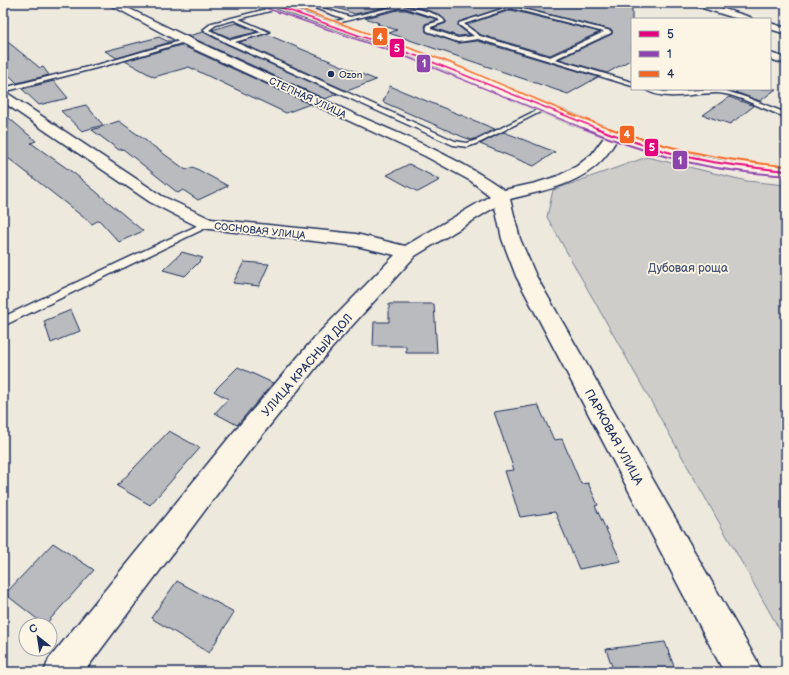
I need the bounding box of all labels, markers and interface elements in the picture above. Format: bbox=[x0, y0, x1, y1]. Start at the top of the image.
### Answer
legend bbox=[631, 18, 771, 90]
line badge: 4 bbox=[372, 27, 388, 46]
text: 5 bbox=[667, 27, 674, 42]
text: 4 bbox=[377, 31, 384, 44]
line badge: 5 bbox=[389, 38, 405, 58]
text: 5 bbox=[394, 42, 401, 55]
text: 1 bbox=[667, 47, 672, 62]
line badge: 1 bbox=[416, 54, 431, 73]
text: 1 bbox=[422, 57, 426, 70]
text: 4 bbox=[667, 67, 675, 82]
marker: Ozon bbox=[326, 69, 336, 79]
place label: Ozon bbox=[339, 69, 363, 81]
street label: СТЕПНАЯ УЛИЦА bbox=[267, 75, 349, 121]
line badge: 4 bbox=[619, 125, 635, 144]
text: 4 bbox=[624, 128, 631, 141]
line badge: 5 bbox=[644, 138, 659, 157]
text: 5 bbox=[649, 141, 656, 154]
line badge: 1 bbox=[672, 150, 688, 170]
text: 1 bbox=[678, 154, 682, 167]
street label: СОСНОВАЯ УЛИЦА bbox=[214, 220, 307, 242]
park label: Дубовая роща bbox=[648, 261, 728, 276]
street label: УЛИЦА КРАСНЫЙ ДОЛ bbox=[259, 311, 356, 420]
street label: ПАРКОВАЯ УЛИЦА bbox=[581, 387, 646, 488]
north arrow bbox=[18, 617, 58, 657]
text: С bbox=[27, 621, 40, 636]

